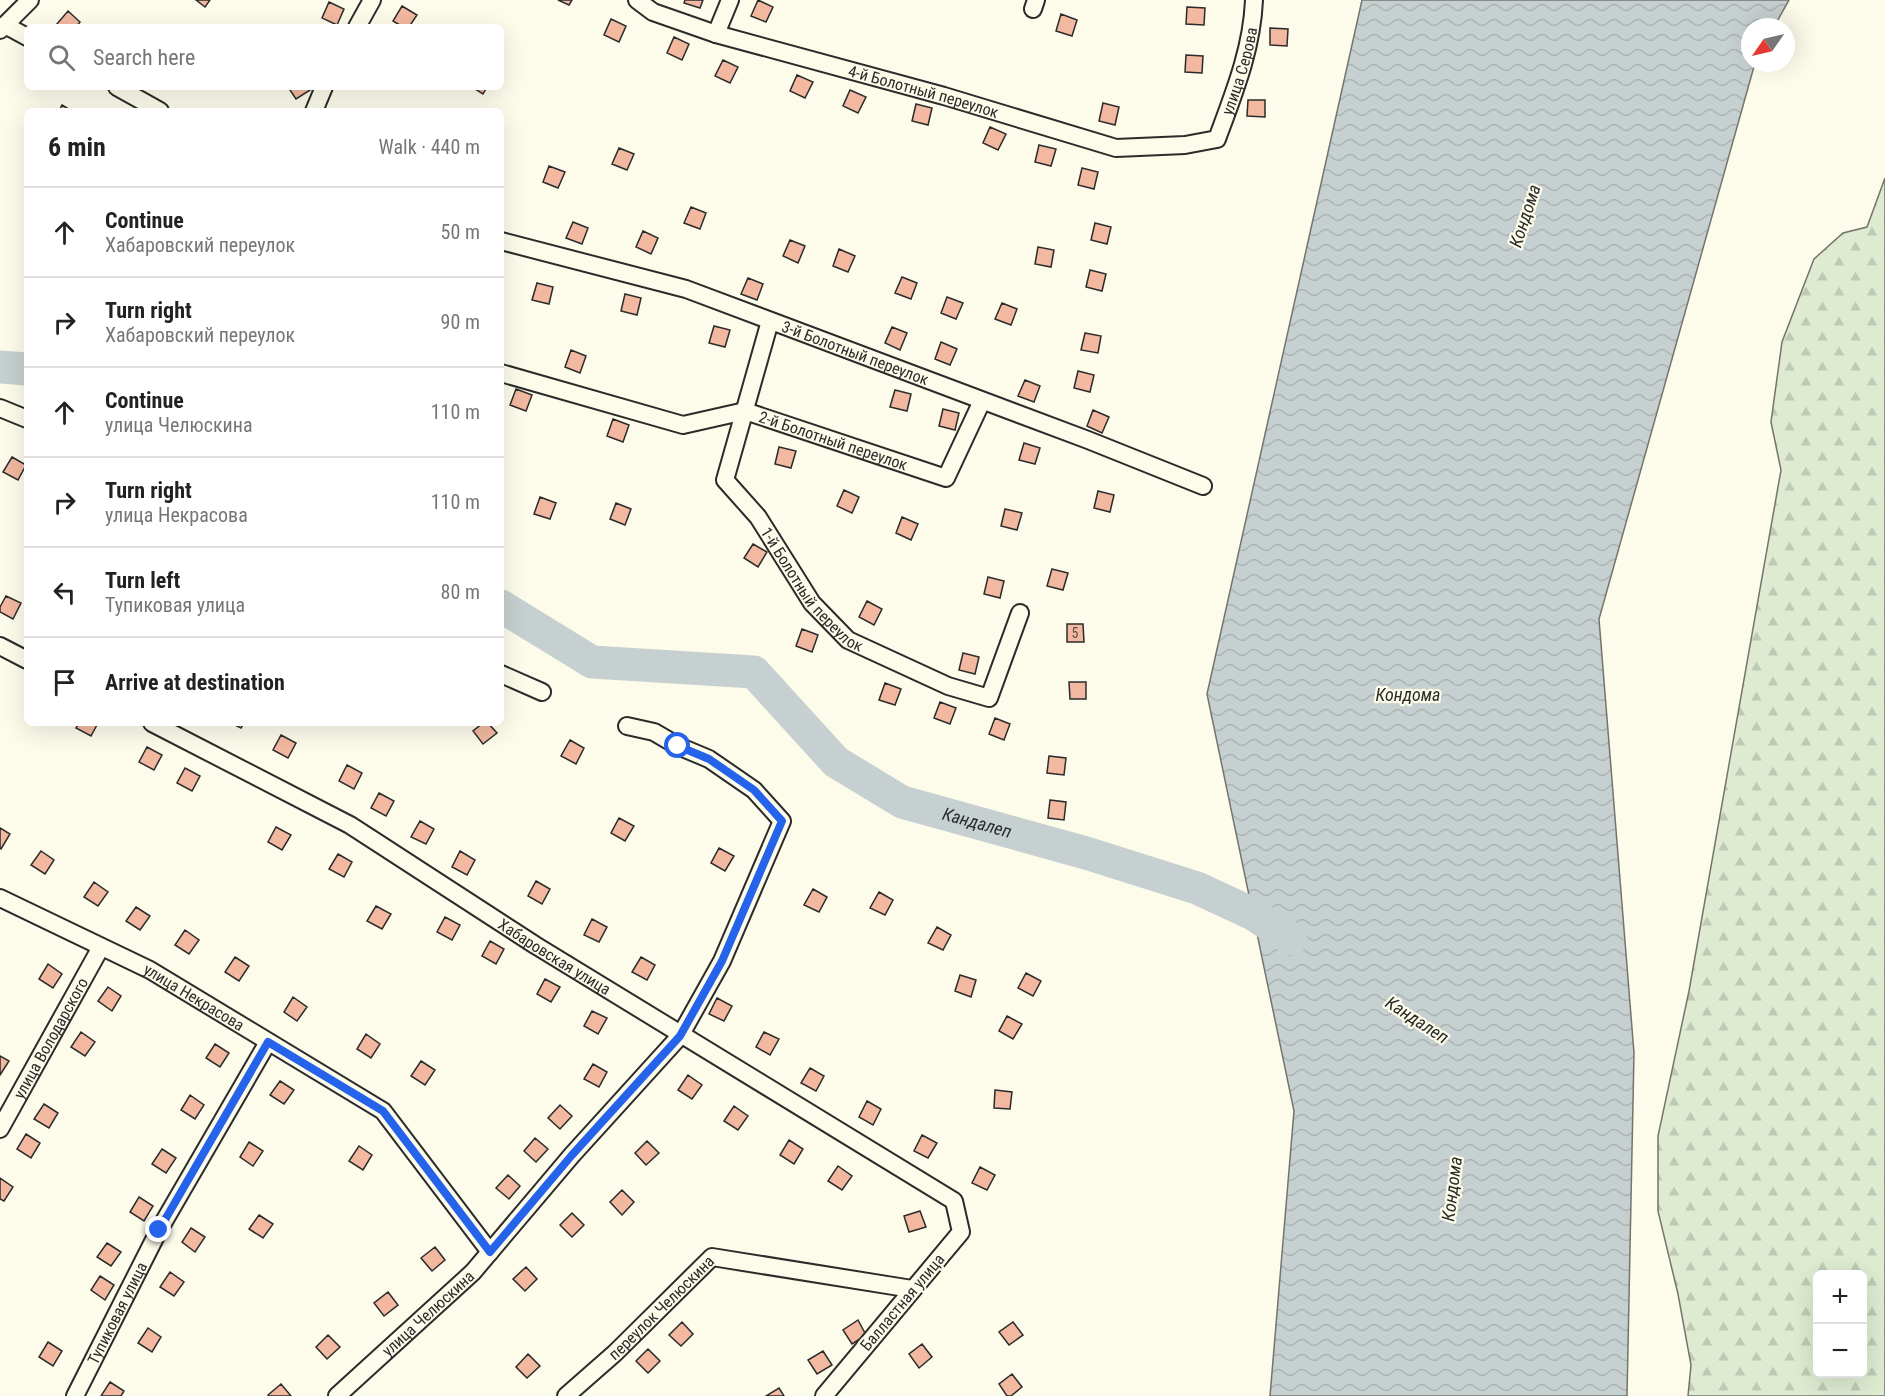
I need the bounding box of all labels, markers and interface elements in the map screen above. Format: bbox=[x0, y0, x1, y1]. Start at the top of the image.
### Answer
north arrow bbox=[1741, 18, 1795, 72]
search box bbox=[24, 24, 504, 90]
street label: улица Серова bbox=[1218, 26, 1261, 118]
icon: search bbox=[45, 41, 78, 74]
text: Search here bbox=[93, 45, 195, 70]
street label: 4-й Болотный переулок bbox=[846, 61, 1001, 122]
text: 6 min bbox=[48, 132, 106, 162]
text: Walk · 440 m bbox=[379, 135, 480, 159]
water label: Кондома bbox=[1505, 182, 1545, 250]
text: Continue bbox=[105, 208, 184, 233]
icon: ahead bbox=[48, 216, 81, 249]
text: 50 m bbox=[441, 220, 480, 244]
text: Хабаровский переулок bbox=[105, 233, 295, 257]
text: Turn right bbox=[105, 298, 192, 323]
icon: right bbox=[48, 306, 81, 339]
text: 90 m bbox=[441, 310, 480, 334]
street label: 3-й Болотный переулок bbox=[779, 317, 931, 389]
text: Хабаровский переулок bbox=[105, 323, 295, 347]
text: Continue bbox=[105, 388, 184, 413]
icon: ahead bbox=[48, 396, 81, 429]
text: 110 m bbox=[431, 400, 480, 424]
street label: 2-й Болотный переулок bbox=[757, 407, 910, 475]
text: улица Челюскина bbox=[105, 413, 252, 437]
text: Turn right bbox=[105, 478, 192, 503]
icon: right bbox=[48, 486, 81, 519]
text: 110 m bbox=[431, 490, 480, 514]
text: улица Некрасова bbox=[105, 503, 248, 527]
street label: 1-й Болотный переулок bbox=[757, 524, 866, 656]
text: Turn left bbox=[105, 568, 180, 593]
icon: left bbox=[48, 576, 81, 609]
text: 80 m bbox=[441, 580, 480, 604]
text: Тупиковая улица bbox=[105, 593, 245, 617]
house number: 5 bbox=[1072, 625, 1079, 641]
icon: arrive bbox=[48, 666, 81, 699]
text: Arrive at destination bbox=[105, 670, 285, 695]
water label: Кондома bbox=[1376, 684, 1440, 705]
route start bbox=[664, 732, 690, 758]
water label: Кандалеп bbox=[940, 803, 1014, 842]
street label: Хабаровская улица bbox=[495, 915, 614, 999]
street label: улица Некрасова bbox=[141, 960, 248, 1035]
street label: улица Володарского bbox=[10, 974, 92, 1102]
water label: Кандалеп bbox=[1382, 992, 1453, 1048]
water label: Кондома bbox=[1437, 1155, 1466, 1222]
route end bbox=[145, 1216, 171, 1242]
street label: Балластная улица bbox=[856, 1250, 948, 1355]
street label: переулок Челюскина bbox=[605, 1252, 718, 1364]
street label: Тупиковая улица bbox=[84, 1259, 151, 1368]
street label: улица Челюскина bbox=[378, 1267, 478, 1360]
map controls bbox=[1813, 1270, 1867, 1378]
button: + bbox=[1813, 1270, 1867, 1324]
button: − bbox=[1813, 1324, 1867, 1378]

